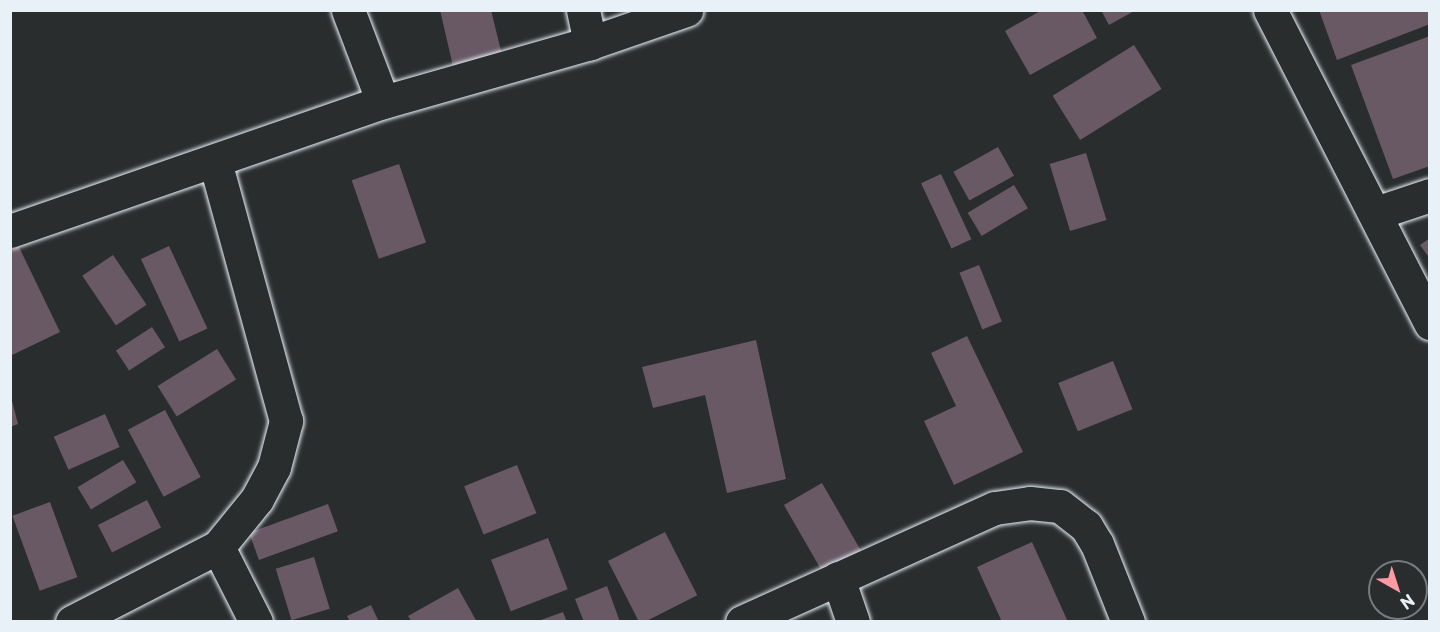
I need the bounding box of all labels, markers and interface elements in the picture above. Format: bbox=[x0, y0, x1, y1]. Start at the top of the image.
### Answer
north arrow bbox=[1368, 560, 1428, 620]
text: N bbox=[1396, 589, 1421, 616]

